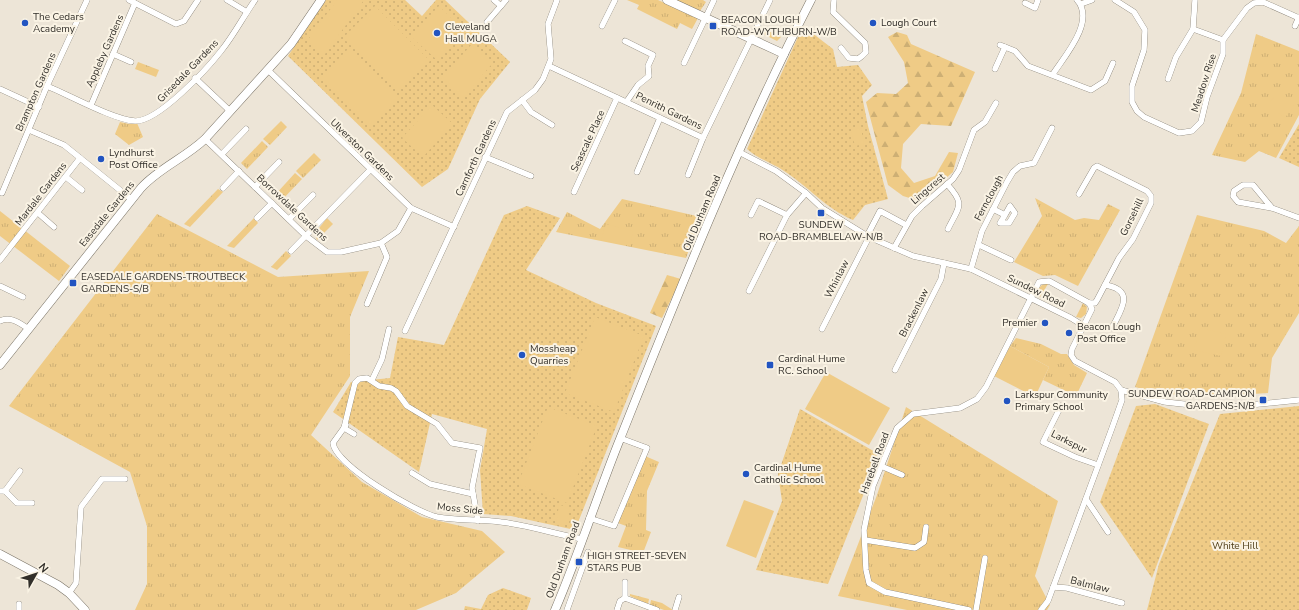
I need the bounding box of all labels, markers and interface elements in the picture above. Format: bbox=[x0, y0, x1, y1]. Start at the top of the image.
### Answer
place label: The Cedars Academy bbox=[33, 10, 84, 36]
street label: Appleby Gardens bbox=[83, 12, 127, 90]
place label: BEACON LOUGH ROAD-WYTHBURN-W/B bbox=[721, 13, 837, 39]
place label: Lough Court bbox=[881, 16, 937, 30]
marker: The Cedars Academy bbox=[20, 18, 30, 28]
marker: Lough Court bbox=[868, 18, 878, 28]
place label: Cleveland Hall MUGA bbox=[445, 20, 497, 46]
marker: BEACON LOUGH ROAD-WYTHBURN-W/B bbox=[708, 21, 718, 31]
marker: Cleveland Hall MUGA bbox=[432, 28, 442, 38]
street label: Grisedale Gardens bbox=[154, 36, 222, 106]
street label: Brampton Gardens bbox=[12, 50, 60, 134]
street label: Meadow Rise bbox=[1188, 52, 1220, 114]
street label: Penrith Gardens bbox=[633, 89, 705, 133]
street label: Seascale Place bbox=[568, 108, 608, 174]
street label: Ulverston Gardens bbox=[327, 116, 397, 184]
street label: Carnforth Gardens bbox=[452, 117, 500, 199]
place label: Lyndhurst Post Office bbox=[109, 146, 158, 172]
marker: Lyndhurst Post Office bbox=[96, 154, 106, 164]
street label: Mardale Gardens bbox=[12, 159, 70, 229]
street label: Lingcrest bbox=[908, 170, 948, 208]
street label: Borrowdale Gardens bbox=[253, 171, 331, 245]
street label: Old Durham Road bbox=[680, 173, 724, 253]
street label: Fernclough bbox=[971, 173, 1007, 223]
street label: Easedale Gardens bbox=[76, 178, 138, 250]
street label: Gorsehill bbox=[1117, 196, 1147, 238]
marker: SUNDEW ROAD-BRAMBLELAW-N/B bbox=[816, 208, 826, 218]
place label: SUNDEW ROAD-BRAMBLELAW-N/B bbox=[759, 218, 883, 244]
street label: Whinlaw bbox=[821, 257, 853, 301]
place label: EASEDALE GARDENS-TROUTBECK GARDENS-S/B bbox=[81, 270, 246, 296]
street label: Sundew Road bbox=[1005, 271, 1067, 311]
marker: EASEDALE GARDENS-TROUTBECK GARDENS-S/B bbox=[68, 278, 78, 288]
street label: Brackenlaw bbox=[896, 286, 932, 340]
place label: Premier bbox=[1002, 316, 1037, 330]
marker: Premier bbox=[1040, 318, 1050, 328]
place label: Beacon Lough Post Office bbox=[1077, 320, 1141, 346]
marker: Beacon Lough Post Office bbox=[1064, 328, 1074, 338]
place label: Mossheap Quarries bbox=[530, 342, 576, 368]
marker: Mossheap Quarries bbox=[517, 350, 527, 360]
place label: Cardinal Hume RC. School bbox=[778, 352, 845, 378]
marker: Cardinal Hume RC. School bbox=[765, 360, 775, 370]
place label: SUNDEW ROAD-CAMPION GARDENS-N/B bbox=[1128, 387, 1255, 413]
place label: Larkspur Community Primary School bbox=[1015, 388, 1109, 414]
marker: SUNDEW ROAD-CAMPION GARDENS-N/B bbox=[1258, 395, 1268, 405]
marker: Larkspur Community Primary School bbox=[1002, 396, 1012, 406]
street label: Larkspur bbox=[1048, 427, 1090, 457]
street label: Harebell Road bbox=[857, 430, 893, 496]
place label: Cardinal Hume Catholic School bbox=[754, 461, 824, 487]
marker: Cardinal Hume Catholic School bbox=[741, 469, 751, 479]
street label: Moss Side bbox=[436, 500, 484, 518]
street label: Old Durham Road bbox=[543, 519, 583, 600]
park label: White Hill bbox=[1212, 539, 1258, 553]
place label: HIGH STREET-SEVEN STARS PUB bbox=[587, 549, 686, 575]
north arrow bbox=[16, 554, 56, 594]
marker: HIGH STREET-SEVEN STARS PUB bbox=[574, 557, 584, 567]
text: N bbox=[35, 560, 52, 576]
street label: Balmlaw bbox=[1069, 573, 1112, 597]

